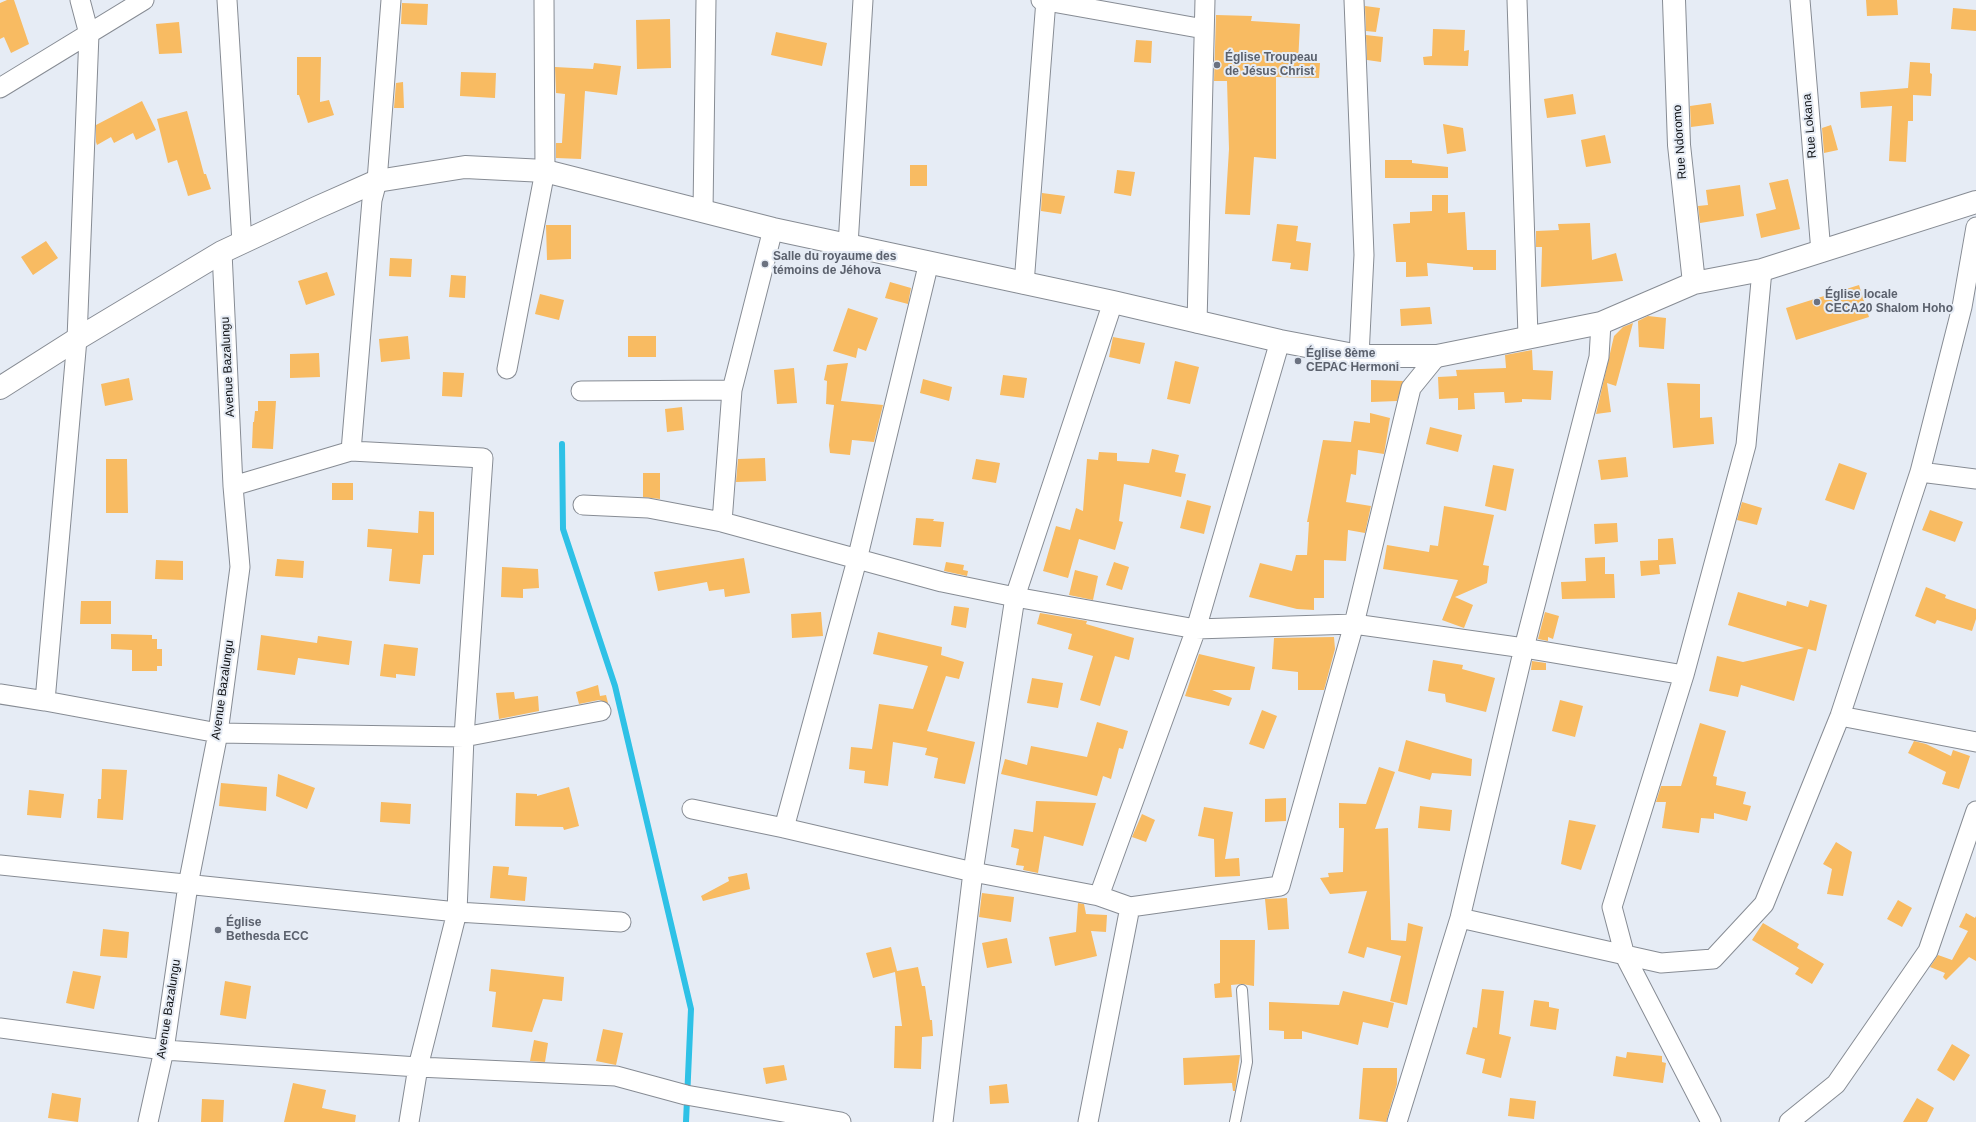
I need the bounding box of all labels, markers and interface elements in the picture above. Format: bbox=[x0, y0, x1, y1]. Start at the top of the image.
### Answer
place label: Église Troupeau de Jésus Christ bbox=[1225, 51, 1318, 79]
marker: Église Troupeau de Jésus Christ bbox=[1212, 60, 1222, 70]
street label: Rue Lokana bbox=[1800, 93, 1820, 159]
street label: Rue Ndoromo bbox=[1670, 104, 1690, 180]
place label: Salle du royaume des témoins de Jéhova bbox=[773, 250, 896, 278]
marker: Salle du royaume des témoins de Jéhova bbox=[760, 259, 770, 269]
place label: Église locale CECA20 Shalom Hoho bbox=[1825, 288, 1953, 316]
marker: Église locale CECA20 Shalom Hoho bbox=[1812, 297, 1822, 307]
street label: Avenue Bazalungu bbox=[218, 316, 238, 418]
place label: Église 8ème CEPAC Hermoni bbox=[1306, 347, 1399, 375]
marker: Église 8ème CEPAC Hermoni bbox=[1293, 356, 1303, 366]
street label: Avenue Bazalungu bbox=[209, 639, 237, 741]
place label: Église Bethesda ECC bbox=[226, 916, 309, 944]
marker: Église Bethesda ECC bbox=[213, 925, 223, 935]
street label: Avenue Bazalungu bbox=[154, 958, 184, 1060]

